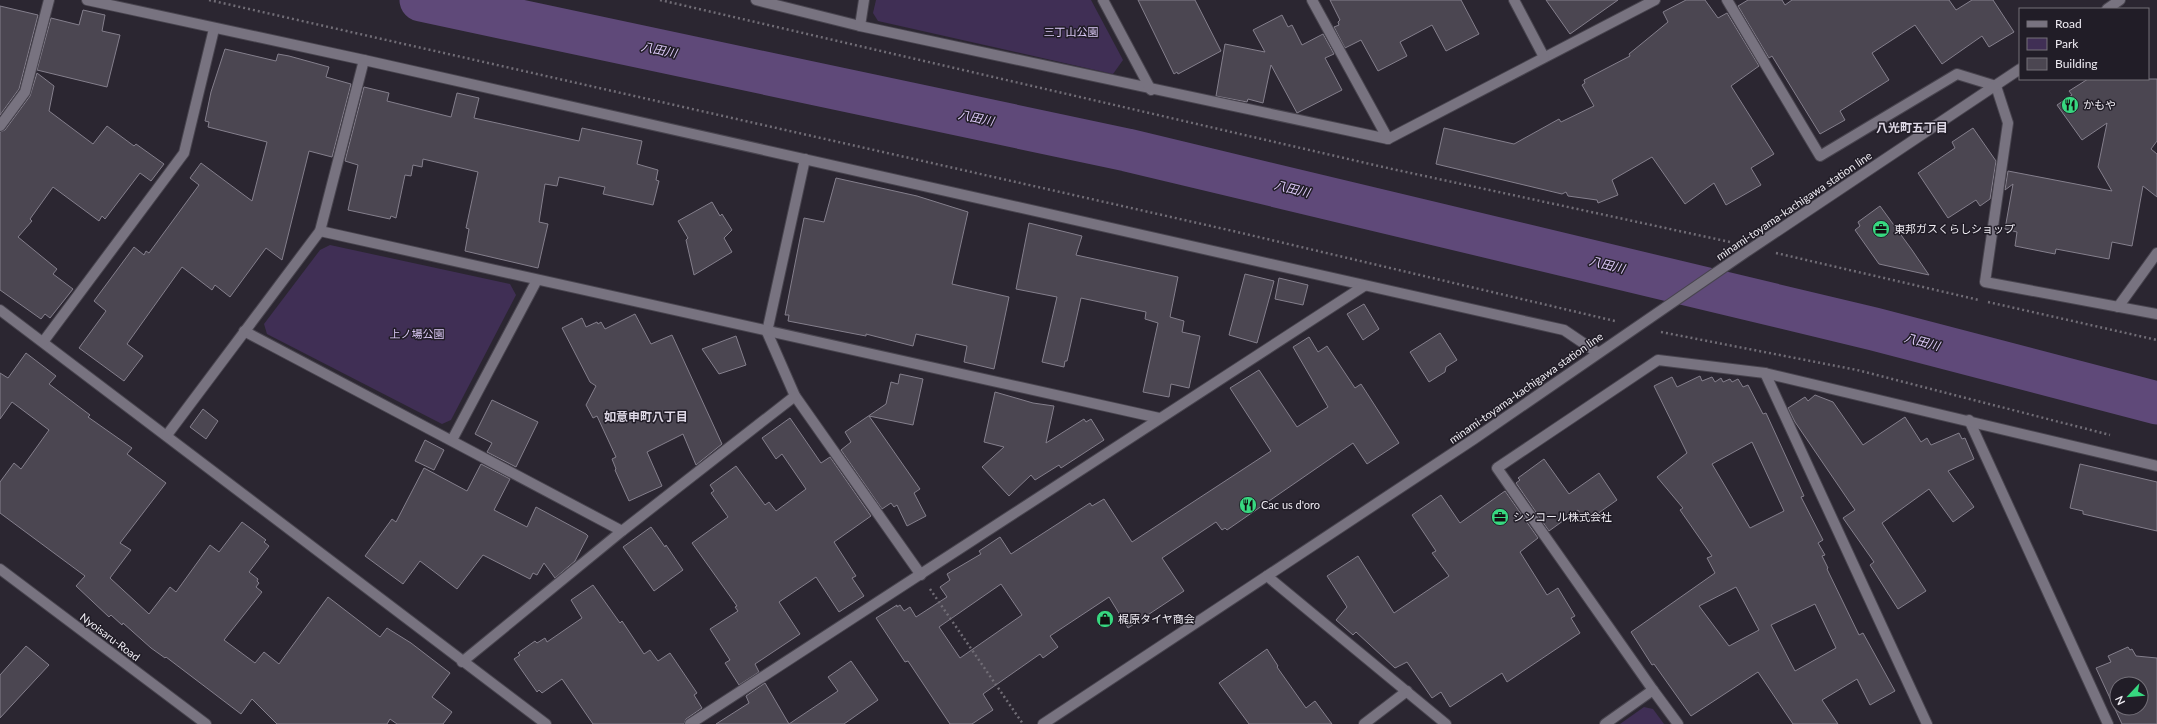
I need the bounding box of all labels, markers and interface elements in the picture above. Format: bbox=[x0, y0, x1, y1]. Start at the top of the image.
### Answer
legend bbox=[2019, 8, 2149, 80]
text: Road bbox=[2055, 16, 2082, 31]
park label: 三丁山公園 bbox=[1044, 25, 1099, 38]
text: Park bbox=[2055, 36, 2079, 51]
water label: 八田川 bbox=[640, 38, 680, 61]
text: Building bbox=[2055, 56, 2098, 71]
restaurant icon: かもや bbox=[2060, 95, 2080, 115]
place label: かもや bbox=[2083, 98, 2116, 111]
water label: 八田川 bbox=[957, 106, 997, 129]
district label: 八光町五丁目 bbox=[1876, 120, 1948, 135]
street label: minami-toyama-kachigawa station line bbox=[1713, 148, 1874, 263]
water label: 八田川 bbox=[1273, 177, 1313, 201]
office icon: 東邦ガスくらしショップ bbox=[1871, 219, 1891, 239]
place label: 東邦ガスくらしショップ bbox=[1894, 222, 2015, 235]
water label: 八田川 bbox=[1588, 253, 1628, 277]
park label: 上ノ場公園 bbox=[390, 327, 445, 340]
street label: minami-toyama-kachigawa station line bbox=[1446, 329, 1605, 446]
water label: 八田川 bbox=[1903, 330, 1943, 354]
district label: 如意申町八丁目 bbox=[604, 409, 688, 424]
restaurant icon: Cac us d'oro bbox=[1238, 495, 1258, 515]
place label: Cac us d'oro bbox=[1261, 498, 1320, 511]
office icon: シンコール株式会社 bbox=[1490, 507, 1510, 527]
place label: シンコール株式会社 bbox=[1513, 510, 1612, 523]
shop icon: 梶原タイヤ商会 bbox=[1095, 609, 1115, 629]
street label: Nyoisaru-Road bbox=[78, 610, 143, 663]
place label: 梶原タイヤ商会 bbox=[1118, 612, 1195, 625]
north arrow bbox=[2109, 676, 2149, 716]
text: N bbox=[2112, 694, 2127, 707]

